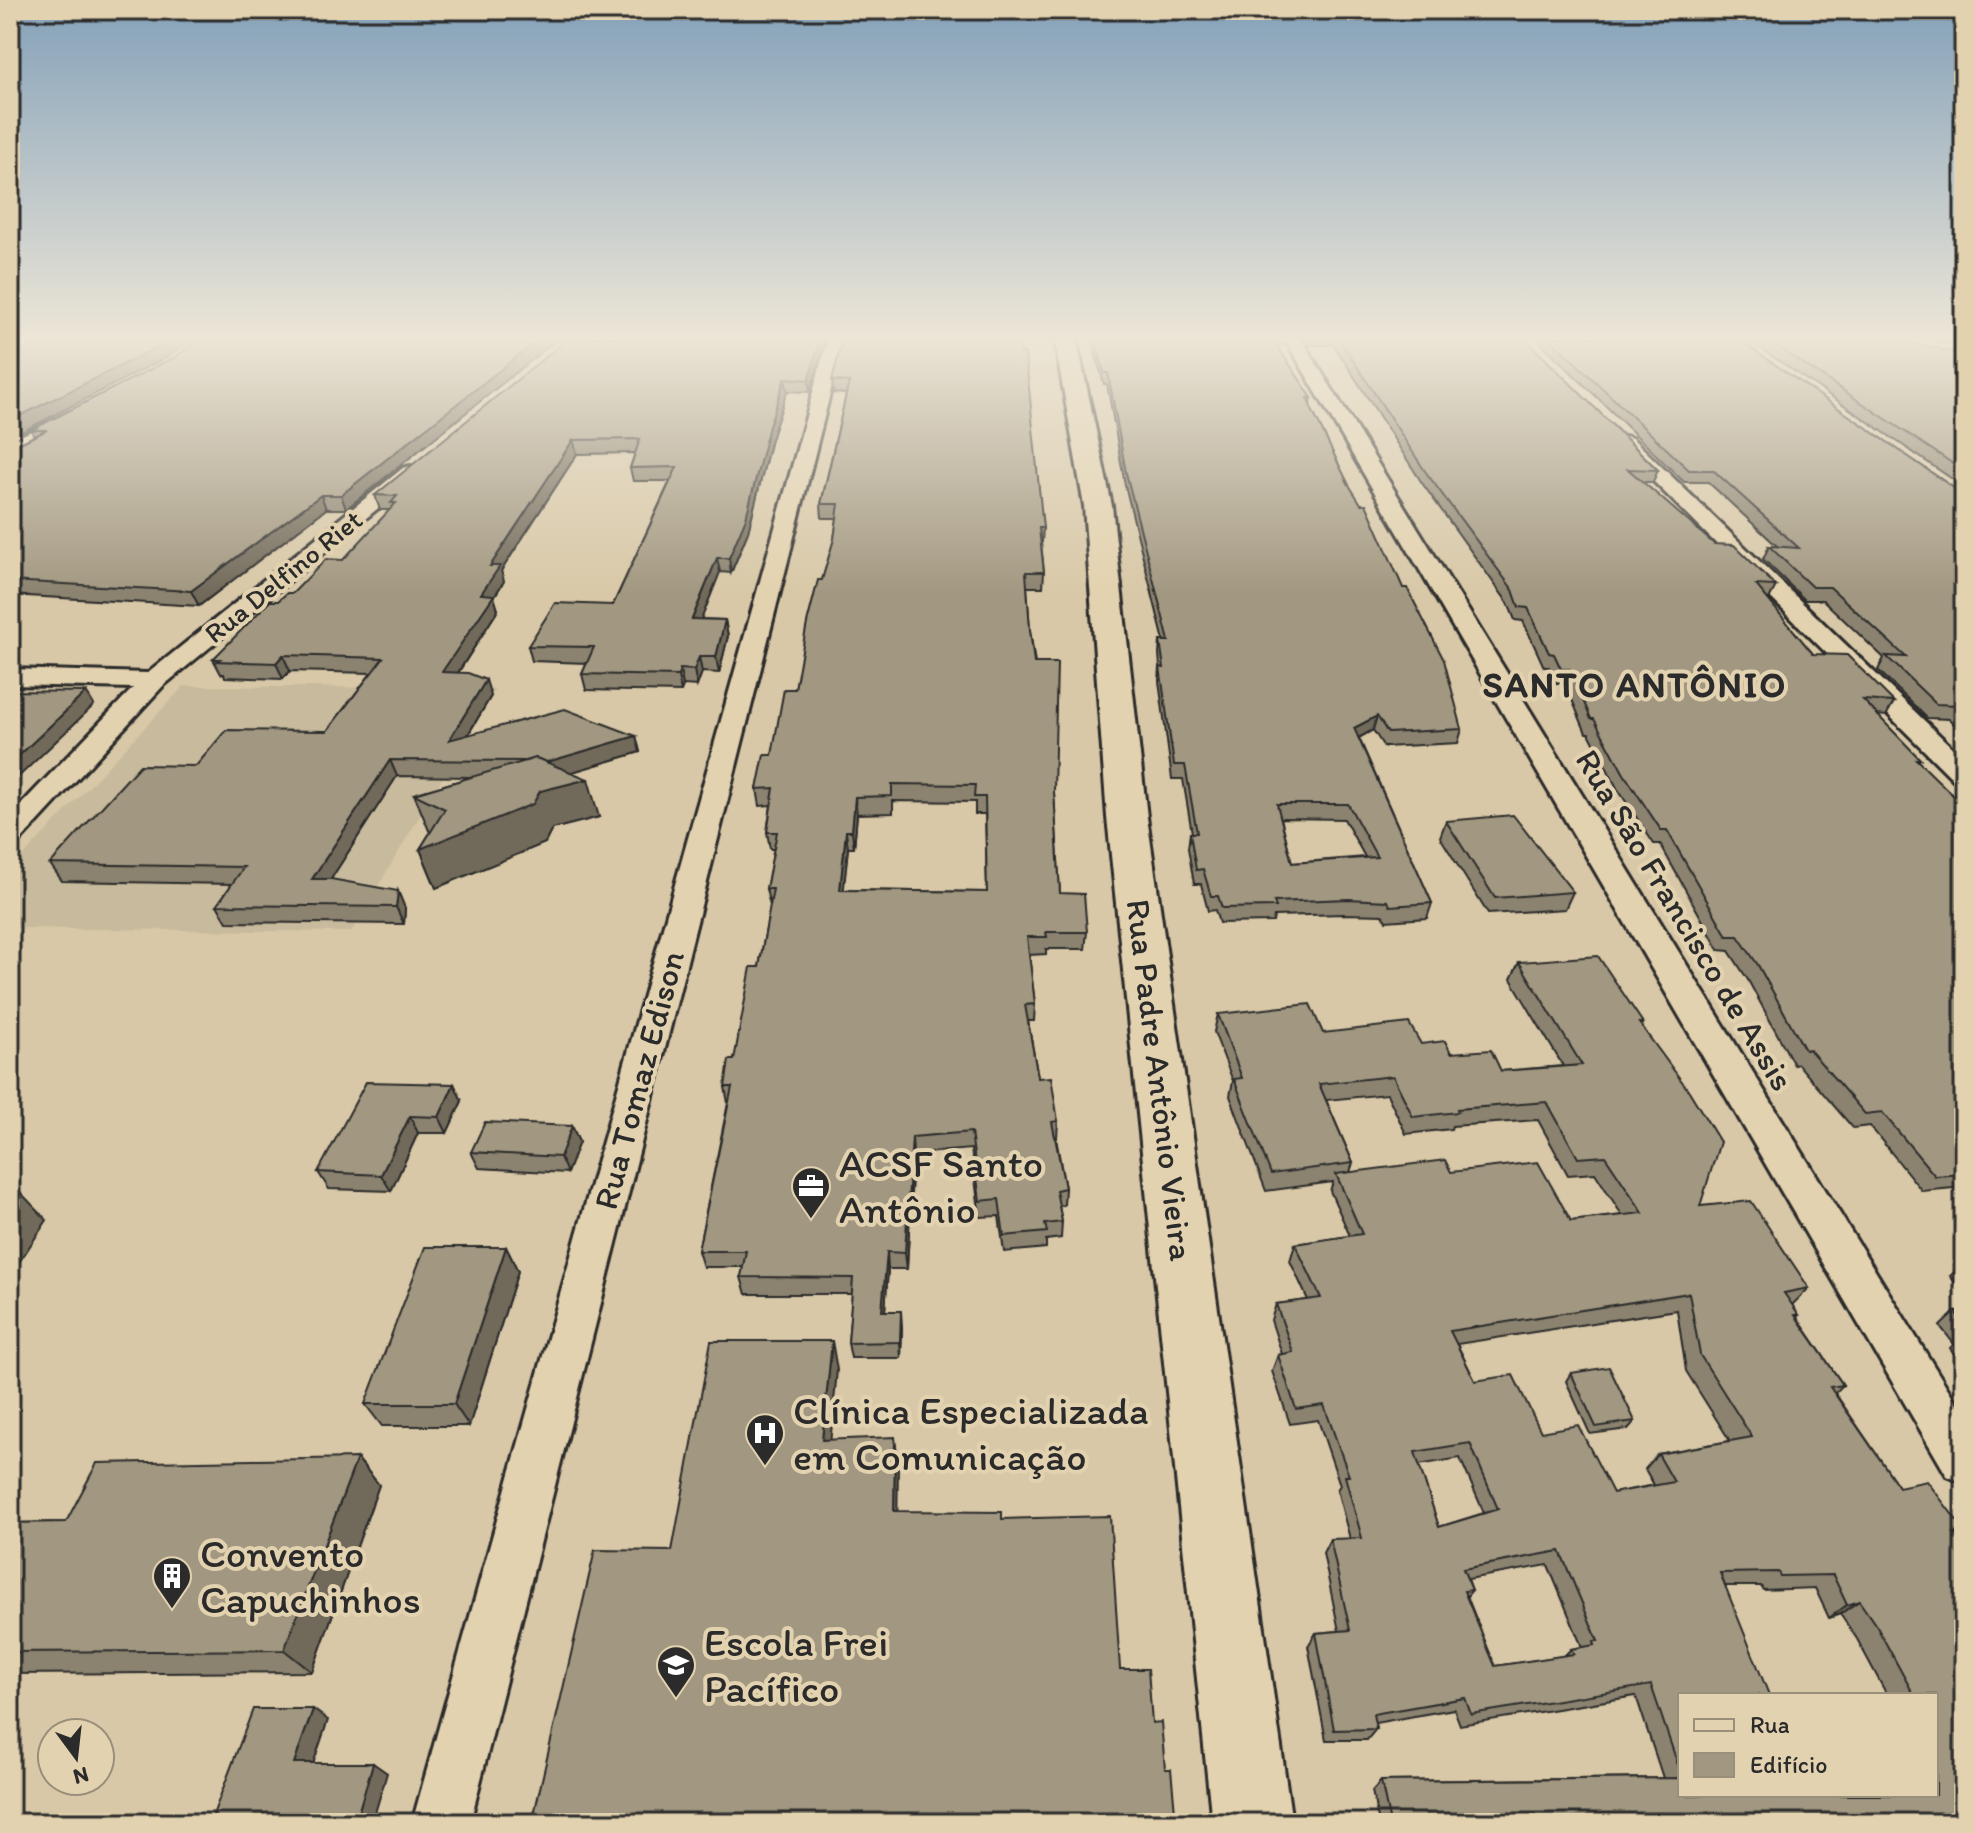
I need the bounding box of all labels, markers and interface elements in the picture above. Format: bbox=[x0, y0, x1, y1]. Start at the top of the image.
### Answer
street label: Rua Delfino Riet bbox=[197, 502, 369, 650]
district label: SANTO ANTÔNIO bbox=[1483, 663, 1787, 706]
street label: Rua São Francisco de Assis bbox=[1567, 742, 1803, 1098]
street label: Rua Padre Antônio Vieira bbox=[1117, 897, 1203, 1263]
street label: Rua Tomaz Edison bbox=[585, 946, 693, 1214]
place label: ACSF Santo Antônio bbox=[839, 1139, 1043, 1233]
office icon: ACSF Santo Antônio bbox=[790, 1165, 832, 1220]
place label: Clínica Especializada em Comunicação bbox=[793, 1386, 1149, 1480]
hospital icon: Clínica Especializada em Comunicação bbox=[744, 1412, 786, 1467]
place label: Convento Capuchinhos bbox=[200, 1529, 421, 1623]
building icon: Convento Capuchinhos bbox=[151, 1555, 193, 1610]
place label: Escola Frei Pacífico bbox=[704, 1618, 888, 1712]
school or university icon: Escola Frei Pacífico bbox=[655, 1644, 697, 1699]
legend bbox=[1678, 1693, 1938, 1797]
text: Rua bbox=[1750, 1710, 1790, 1739]
north arrow bbox=[36, 1717, 116, 1797]
text: Edifício bbox=[1750, 1750, 1827, 1779]
text: N bbox=[70, 1761, 92, 1791]

